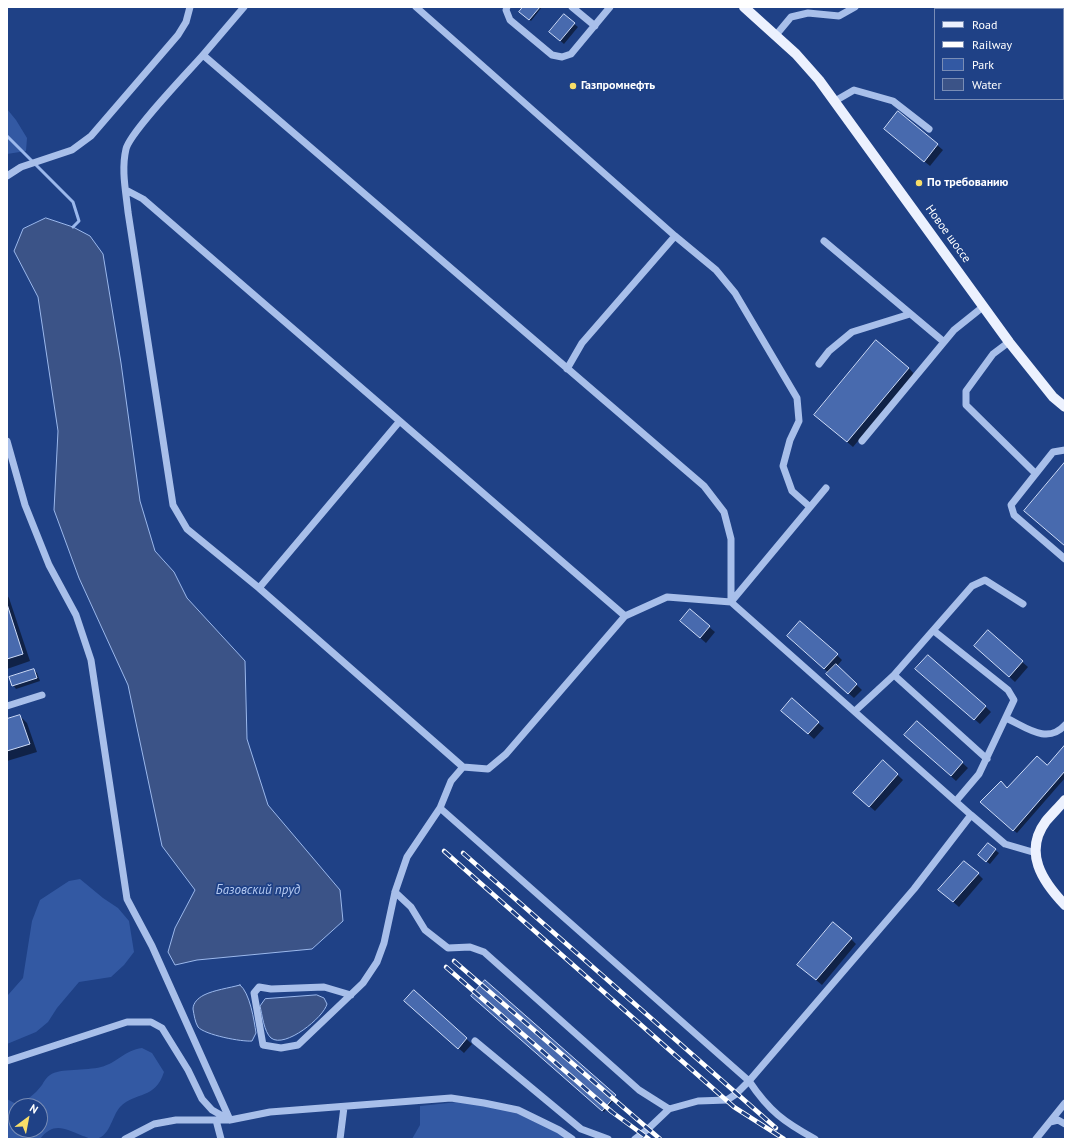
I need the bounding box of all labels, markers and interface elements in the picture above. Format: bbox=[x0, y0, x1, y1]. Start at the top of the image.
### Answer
legend bbox=[934, 8, 1064, 100]
text: Road bbox=[972, 17, 997, 32]
text: Railway bbox=[972, 37, 1012, 52]
text: Park bbox=[972, 57, 994, 72]
text: Water bbox=[972, 77, 1002, 92]
place label: Газпромнефть bbox=[581, 79, 655, 93]
marker: Газпромнефть bbox=[568, 81, 578, 91]
place label: По требованию bbox=[927, 176, 1008, 190]
marker: По требованию bbox=[914, 178, 924, 188]
street label: Новое шоссе bbox=[922, 202, 974, 266]
water label: Базовский пруд bbox=[216, 882, 300, 898]
north arrow bbox=[8, 1098, 48, 1138]
text: N bbox=[27, 1101, 41, 1117]

